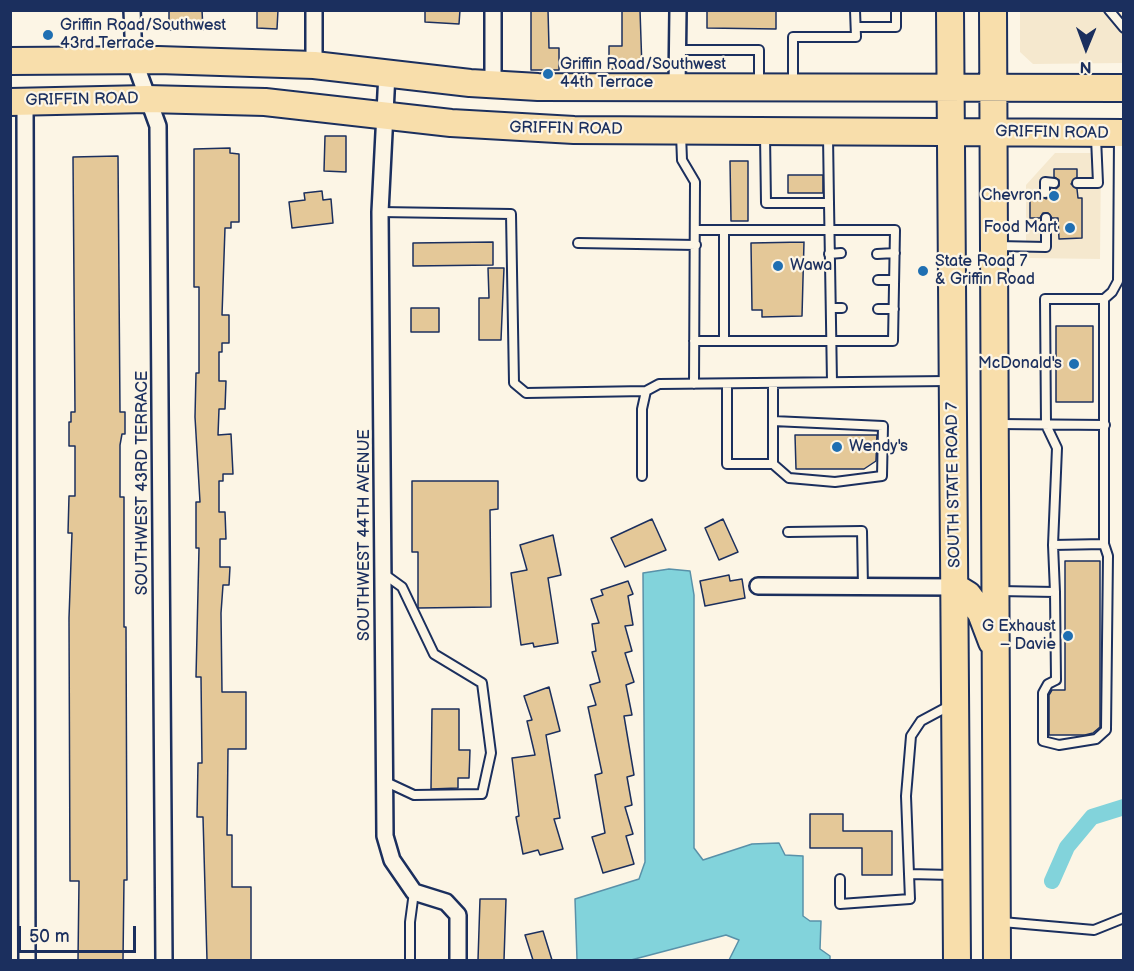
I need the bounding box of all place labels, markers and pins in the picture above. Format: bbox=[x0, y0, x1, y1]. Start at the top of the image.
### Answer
place label: Griffin Road/Southwest 43rd Terrace bbox=[60, 16, 226, 54]
marker: Griffin Road/Southwest 43rd Terrace bbox=[41, 28, 55, 42]
place label: Griffin Road/Southwest 44th Terrace bbox=[560, 55, 726, 93]
marker: Griffin Road/Southwest 44th Terrace bbox=[541, 67, 555, 81]
place label: Chevron bbox=[981, 186, 1042, 206]
marker: Chevron bbox=[1047, 189, 1061, 203]
place label: Food Mart bbox=[984, 218, 1058, 238]
marker: Food Mart bbox=[1063, 221, 1077, 235]
place label: State Road 7 & Griffin Road bbox=[935, 252, 1035, 290]
place label: Wawa bbox=[790, 256, 832, 276]
marker: Wawa bbox=[771, 259, 785, 273]
marker: State Road 7 & Griffin Road bbox=[916, 264, 930, 278]
place label: McDonald's bbox=[978, 354, 1062, 374]
marker: McDonald's bbox=[1067, 357, 1081, 371]
place label: Wendy's bbox=[849, 437, 908, 457]
marker: Wendy's bbox=[830, 440, 844, 454]
place label: G Exhaust – Davie bbox=[982, 617, 1056, 655]
marker: G Exhaust – Davie bbox=[1061, 629, 1075, 643]

